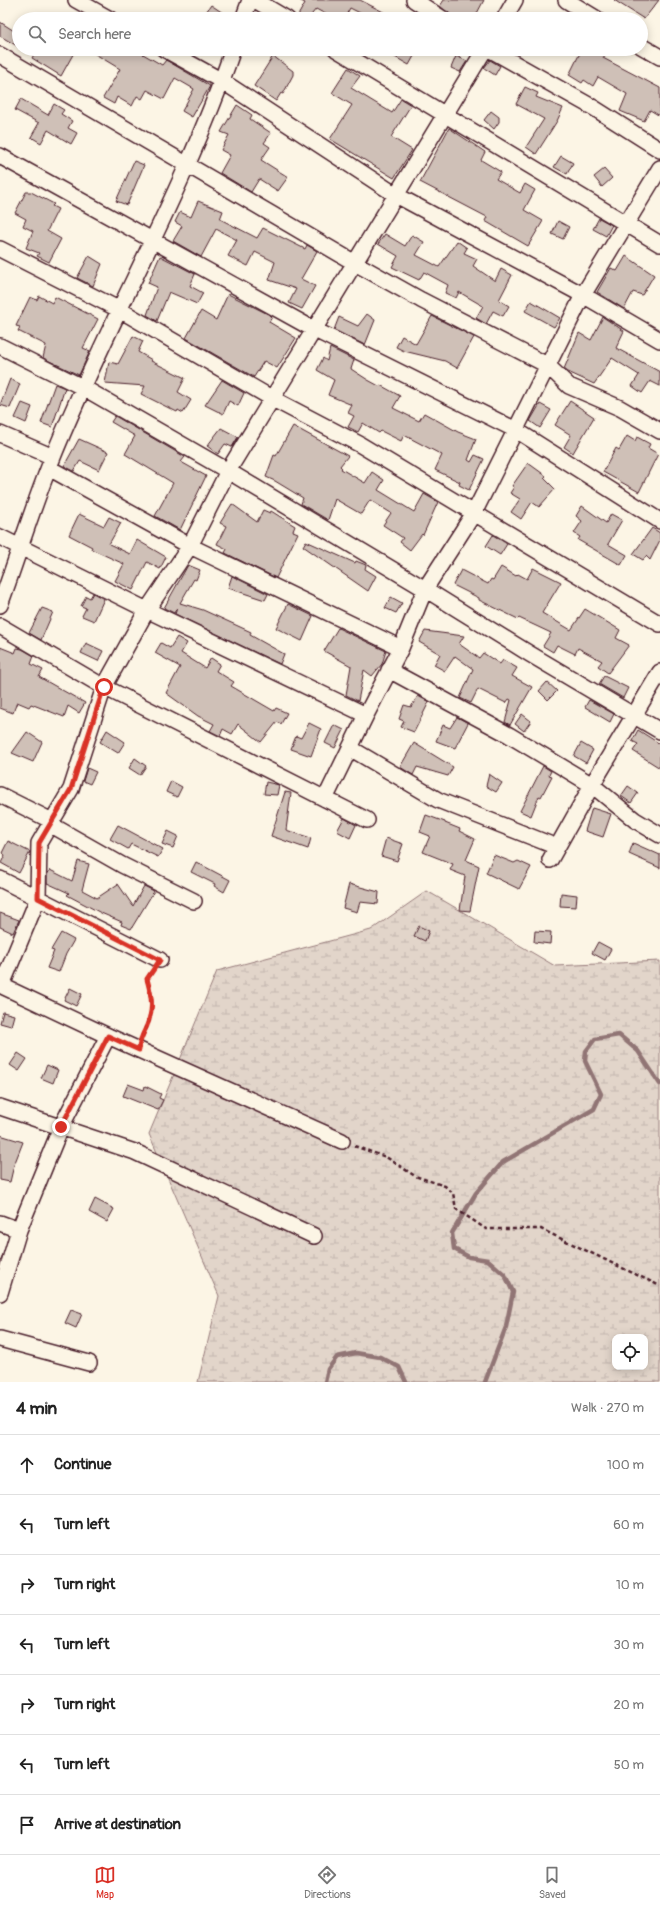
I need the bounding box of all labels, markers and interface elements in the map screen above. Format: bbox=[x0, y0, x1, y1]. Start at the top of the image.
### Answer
search box bbox=[12, 12, 648, 56]
icon: search bbox=[26, 23, 48, 45]
text: Search here bbox=[58, 25, 131, 44]
route start bbox=[95, 678, 113, 696]
route end bbox=[52, 1118, 70, 1136]
map controls bbox=[612, 1334, 648, 1370]
button: locate bbox=[612, 1334, 648, 1370]
text: 4 min bbox=[16, 1398, 57, 1419]
text: Walk · 270 m bbox=[571, 1400, 644, 1416]
icon: ahead bbox=[16, 1454, 38, 1476]
text: Continue bbox=[54, 1455, 112, 1474]
text: 100 m bbox=[607, 1457, 644, 1473]
icon: left bbox=[16, 1514, 38, 1536]
text: Turn left bbox=[54, 1515, 110, 1534]
text: 60 m bbox=[613, 1517, 644, 1533]
icon: right bbox=[16, 1574, 38, 1596]
text: Turn right bbox=[54, 1575, 115, 1594]
text: 10 m bbox=[616, 1577, 644, 1593]
icon: left bbox=[16, 1634, 38, 1656]
text: Turn left bbox=[54, 1635, 110, 1654]
text: 30 m bbox=[614, 1637, 644, 1653]
icon: right bbox=[16, 1694, 38, 1716]
text: Turn right bbox=[54, 1695, 115, 1714]
text: 20 m bbox=[613, 1697, 644, 1713]
icon: left bbox=[16, 1754, 38, 1776]
text: Turn left bbox=[54, 1755, 110, 1774]
text: 50 m bbox=[614, 1757, 644, 1773]
icon: arrive bbox=[16, 1814, 38, 1836]
text: Arrive at destination bbox=[54, 1815, 181, 1834]
tab: Map bbox=[94, 1864, 116, 1901]
tab: Directions bbox=[304, 1864, 351, 1901]
tab: Saved bbox=[539, 1864, 566, 1901]

